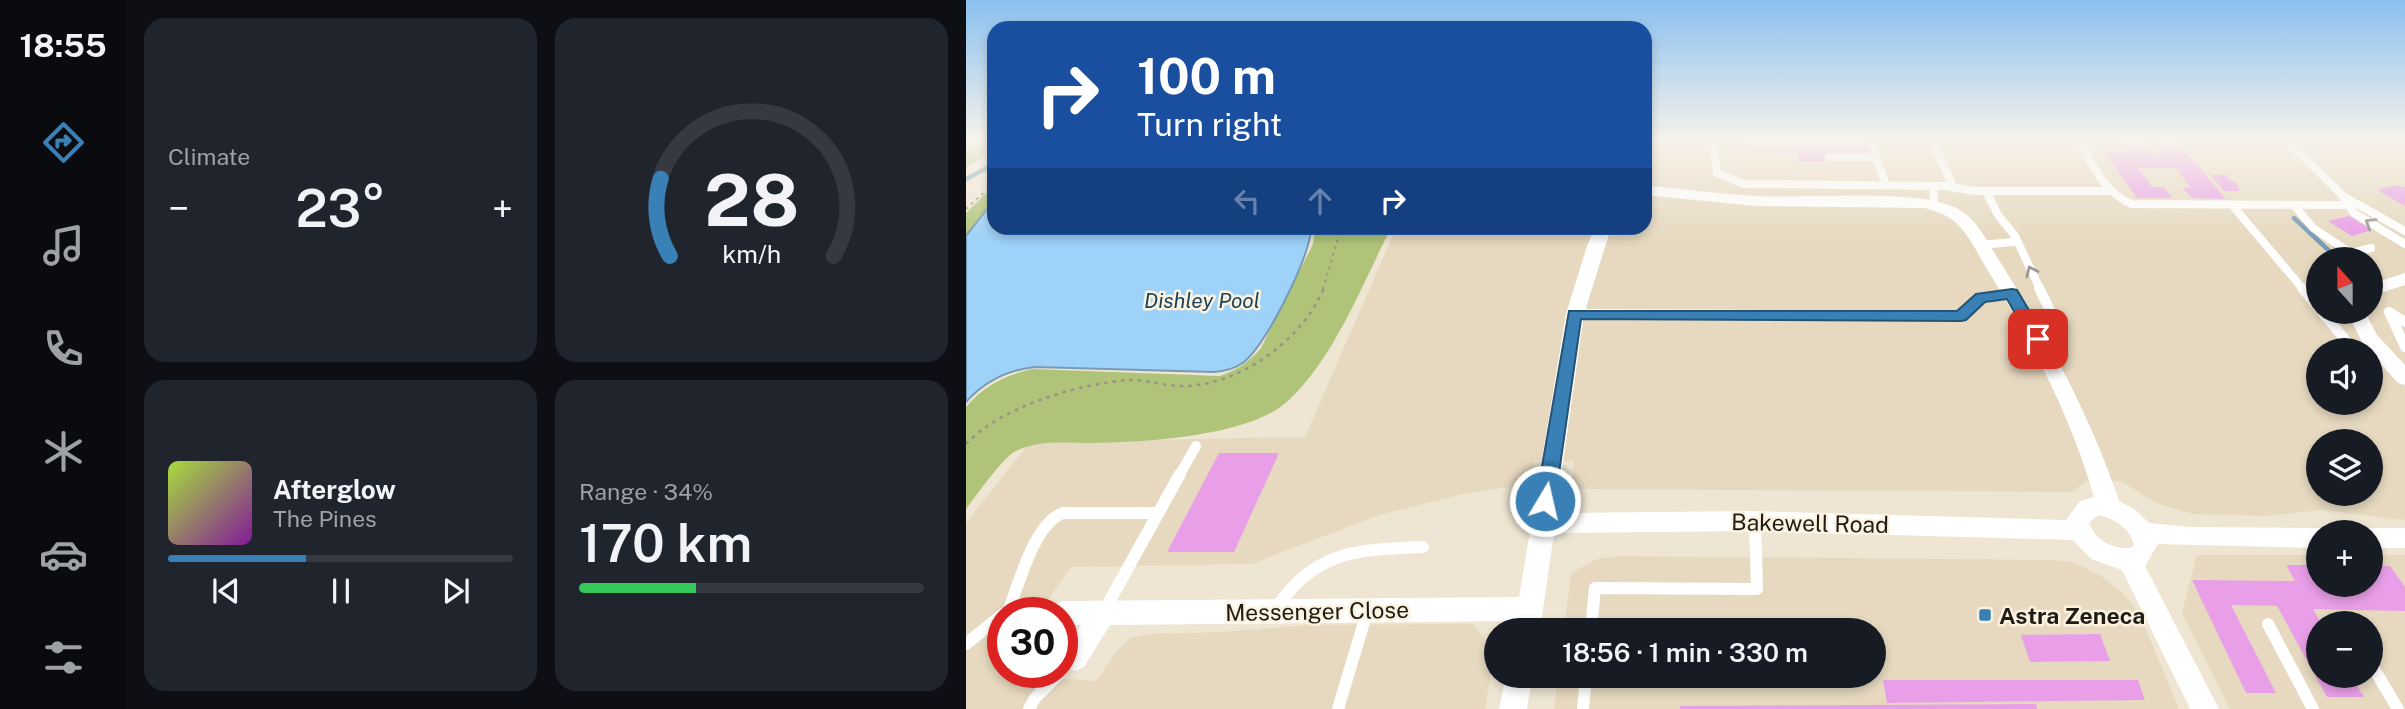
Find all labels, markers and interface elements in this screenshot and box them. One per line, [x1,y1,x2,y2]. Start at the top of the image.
text: 18:55 [20,27,107,64]
text: 100 m [1137,47,1276,105]
icon: right [1022,49,1113,140]
text: Turn right [1137,106,1282,143]
icon: directions [39,118,88,167]
text: Climate [168,143,250,170]
text: 28 [704,157,799,242]
text: 23° [295,178,386,239]
icon: left [1228,182,1266,220]
icon: ahead [1301,182,1339,220]
icon: right [1374,182,1412,220]
text: − [168,186,189,231]
text: + [492,186,513,231]
one-way arrow [2364,219,2377,232]
icon: music [39,221,88,270]
text: km/h [722,239,781,269]
north arrow [2306,247,2384,324]
map controls [2306,247,2383,688]
one-way arrow [2026,266,2040,278]
water label: Dishley Pool [1144,288,1260,313]
pin [2008,309,2068,369]
icon: arrive [2019,320,2057,358]
icon: phone [39,324,88,373]
button: sound [2306,338,2383,415]
icon: climate [39,427,88,476]
button: layers [2306,429,2383,506]
position arrow [1508,464,1582,538]
text: Afterglow [273,474,396,505]
text: Range · 34% [579,478,713,505]
text: The Pines [273,505,377,532]
street label: Bakewell Road [1731,508,1889,538]
text: 170 km [579,513,752,574]
button: + [2306,520,2383,597]
icon: car [39,530,88,579]
icon: previous [207,572,245,610]
icon: pause [322,572,360,610]
icon: next [437,572,475,610]
street label: Messenger Close [1225,596,1409,626]
speed limit sign: 30 [987,597,1078,688]
place label: Astra Zeneca [1999,602,2145,629]
marker: Astra Zeneca [1977,607,1993,623]
button: − [2306,611,2383,688]
icon: filters [39,633,88,682]
text: 18:56 · 1 min · 330 m [1562,637,1808,668]

